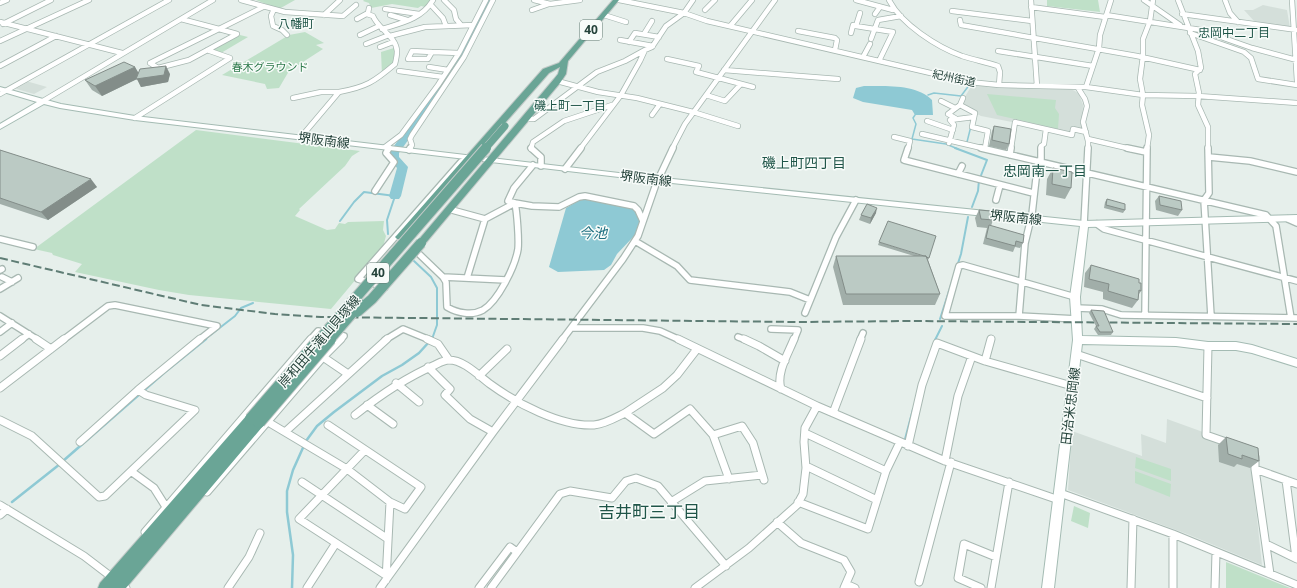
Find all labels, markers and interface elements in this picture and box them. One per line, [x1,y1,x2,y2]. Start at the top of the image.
district label: 八幡町 [278,15,314,32]
road number: 40 [580,20,602,40]
district label: 忠岡中二丁目 [1198,24,1270,41]
park label: 春木グラウンド [232,59,309,74]
street label: 紀州街道 [931,66,977,89]
district label: 磯上町一丁目 [534,97,606,114]
street label: 堺阪南線 [297,128,351,152]
district label: 磯上町四丁目 [762,153,846,172]
district label: 忠岡南一丁目 [1003,161,1087,180]
street label: 堺阪南線 [619,166,673,190]
street label: 堺阪南線 [989,205,1043,229]
water label: 今池 [579,223,609,242]
road number: 40 [367,263,389,283]
street label: 岸和田牛滝山貝塚線 [274,291,364,391]
street label: 田治米忠岡線 [1056,366,1084,446]
district label: 吉井町三丁目 [598,500,700,523]

